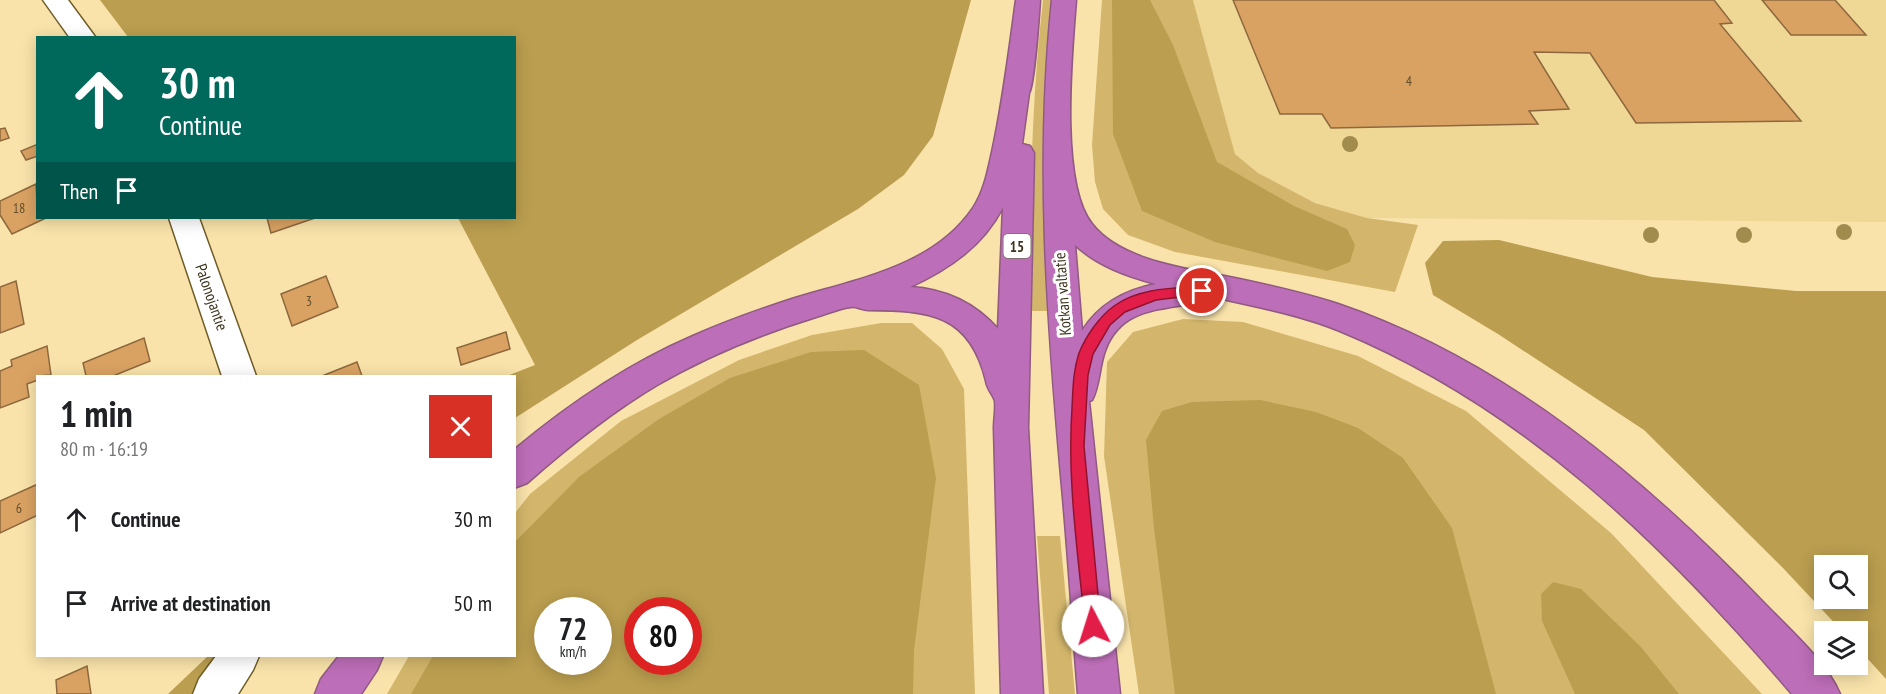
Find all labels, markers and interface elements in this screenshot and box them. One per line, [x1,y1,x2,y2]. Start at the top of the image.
text: 30 m [159,55,236,110]
icon: ahead [60,60,138,138]
house number: 4 [1406,72,1413,90]
text: Continue [159,108,242,142]
icon: arrive [110,174,143,207]
text: Then [60,177,98,205]
house number: 18 [13,199,25,217]
road number: 15 [1004,234,1030,258]
street label: Kotkan valtatie [1049,252,1075,336]
street label: Palonojantie [191,261,233,333]
pin [1176,265,1227,316]
icon: arrive [1185,274,1218,307]
house number: 3 [306,292,312,310]
text: 1 min [60,390,133,437]
button: close [429,395,492,458]
text: 80 m · 16:19 [60,436,148,462]
house number: 6 [16,499,22,517]
icon: ahead [60,503,93,536]
text: Continue [111,505,181,533]
text: 30 m [453,505,492,533]
map controls [1814,555,1868,675]
button: search [1814,555,1868,609]
icon: arrive [60,587,93,620]
text: Arrive at destination [111,589,271,617]
text: 50 m [453,589,492,617]
position arrow [1061,594,1125,658]
speed limit sign: 80 [624,597,702,675]
text: 72 [559,609,587,648]
button: layers [1814,621,1868,675]
text: km/h [560,642,586,661]

